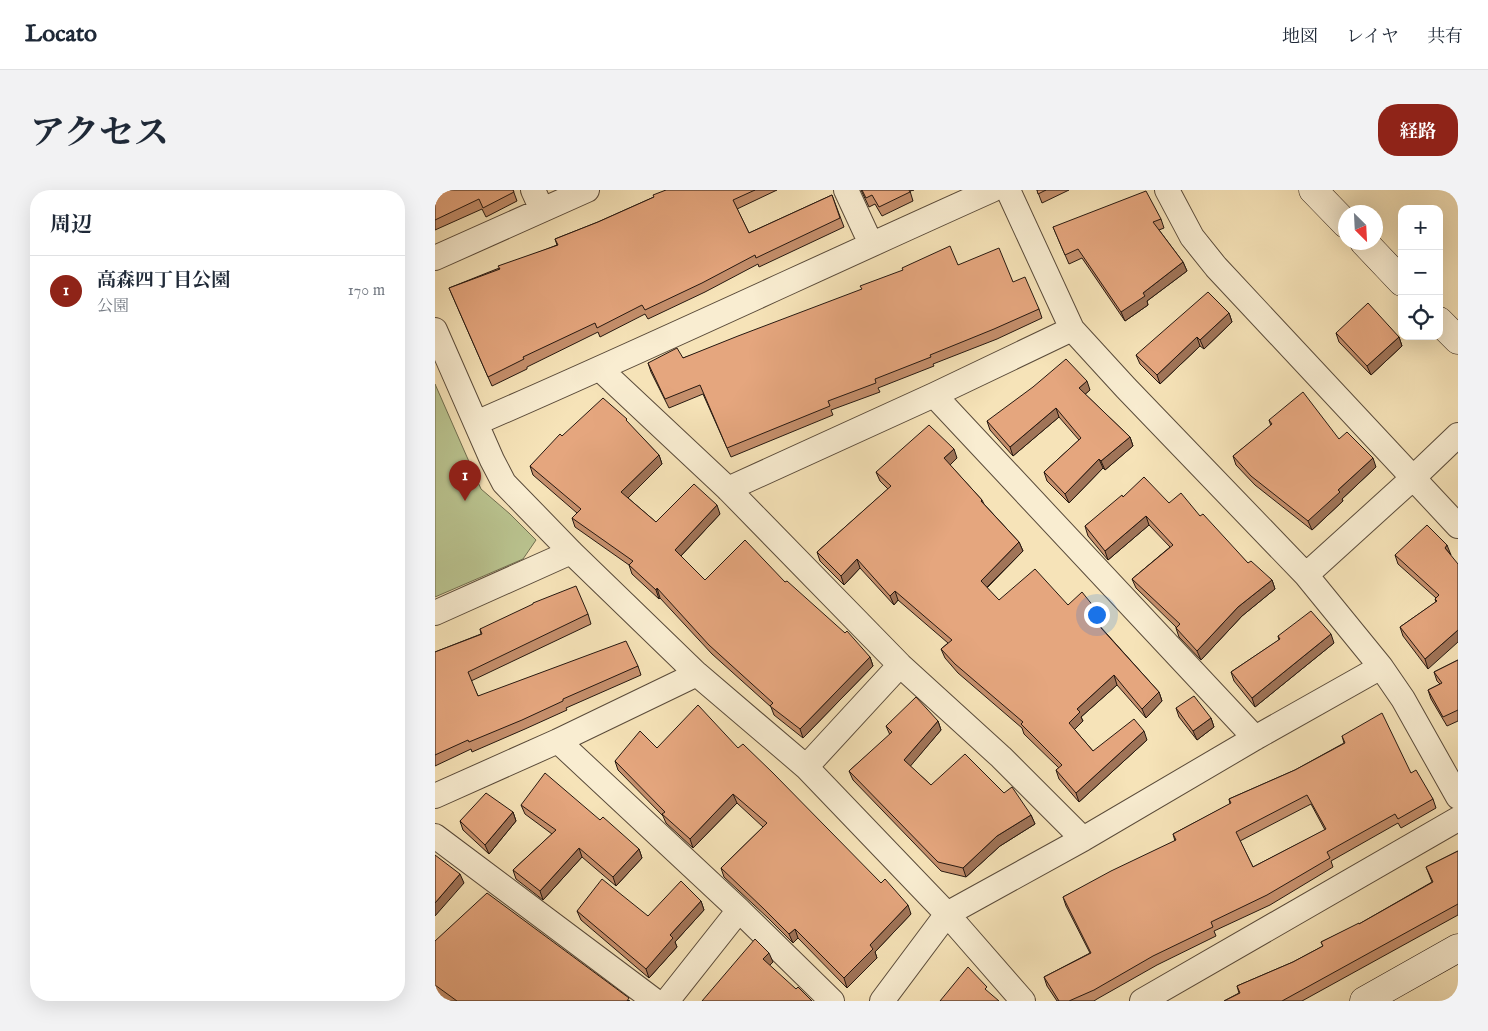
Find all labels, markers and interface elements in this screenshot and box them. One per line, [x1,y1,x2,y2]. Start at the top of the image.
text: Locato [25,19,97,50]
text: 地図 [1282,26,1318,49]
text: レイヤ [1346,26,1399,49]
text: 共有 [1427,26,1463,49]
button: 経路 [1378,104,1458,156]
text: アクセス [30,112,169,157]
north arrow [1338,205,1383,250]
map controls [1398,205,1443,340]
button: + [1398,205,1443,250]
text: 周辺 [50,212,92,239]
button: − [1398,250,1443,295]
text: 高森四丁目公園 [97,269,230,293]
text: 1 [63,281,69,301]
text: 170 m [348,281,385,301]
button: locate [1398,295,1443,340]
text: 公園 [97,297,129,317]
pin: 1 [449,460,481,501]
your location [1084,602,1110,628]

